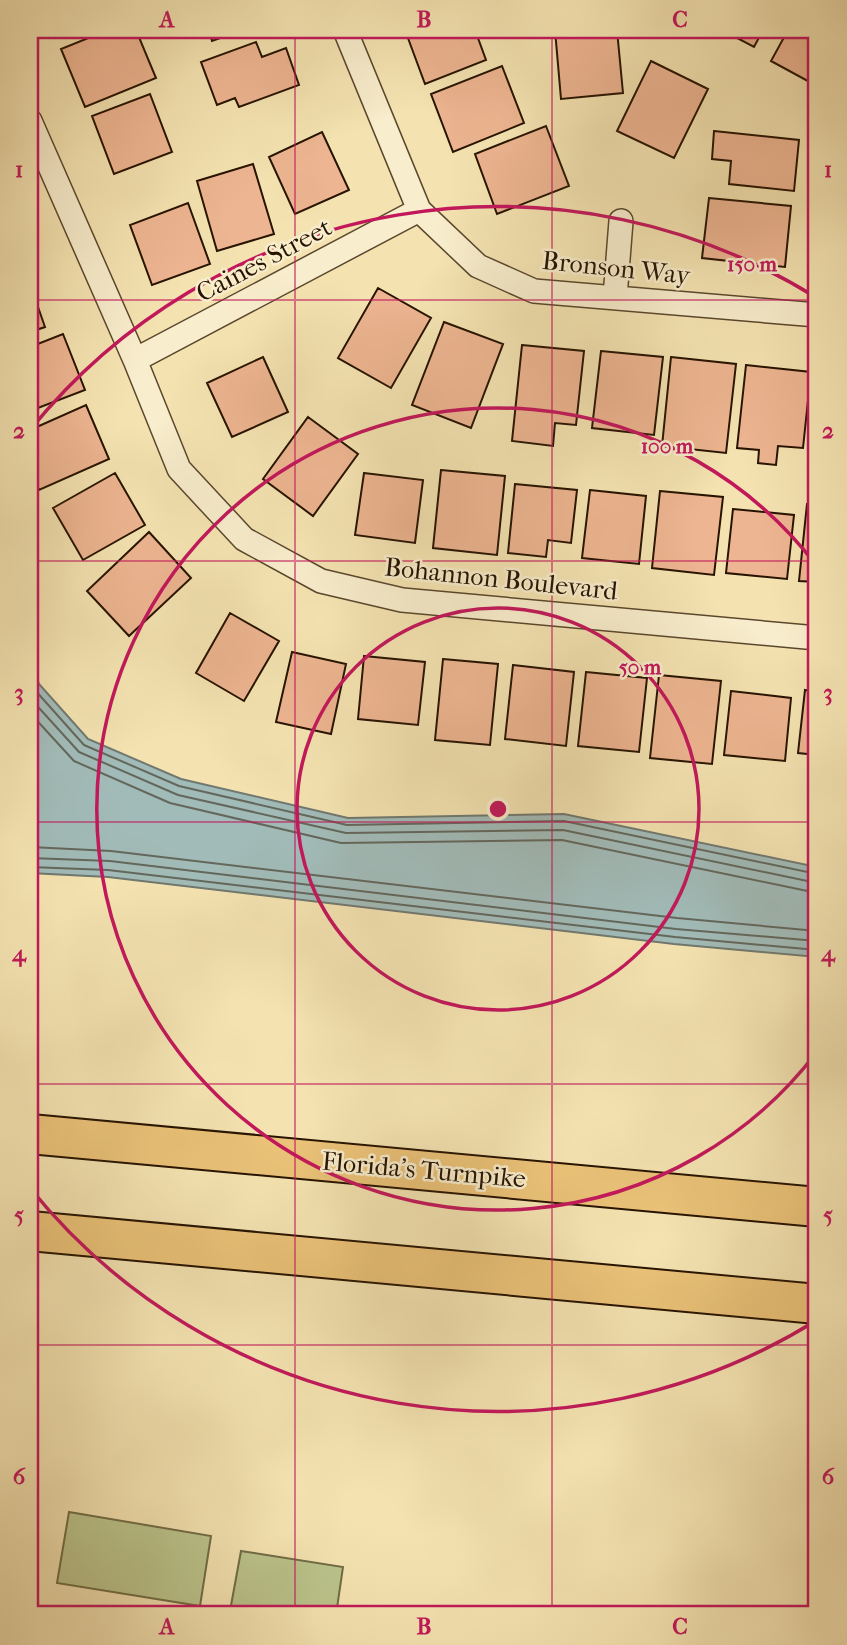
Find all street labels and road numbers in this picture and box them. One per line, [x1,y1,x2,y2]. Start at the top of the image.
street label: Caines Street [191,211,338,309]
street label: Bronson Way [541,245,693,291]
street label: Bohannon Boulevard [383,551,620,607]
street label: Florida's Turnpike [321,1146,527,1194]

